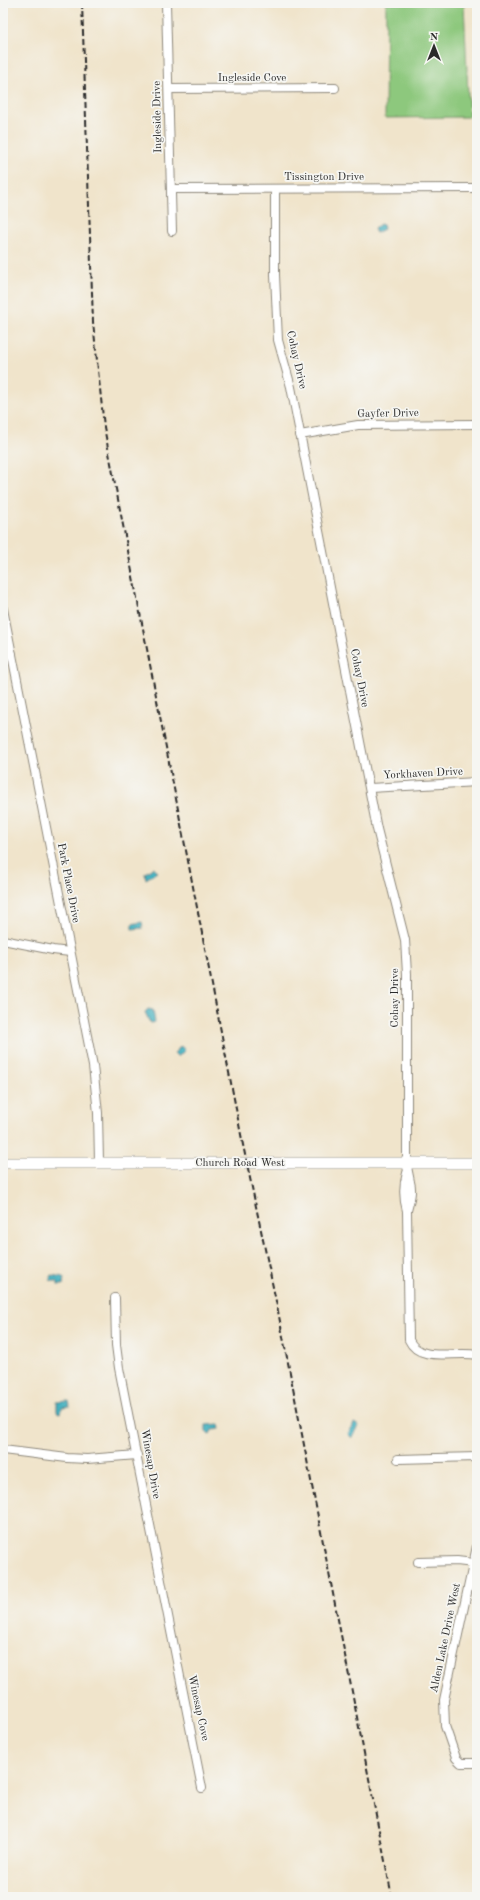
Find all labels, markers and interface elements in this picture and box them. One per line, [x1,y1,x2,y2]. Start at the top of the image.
north arrow [414,26,454,66]
text: N [430,32,439,43]
street label: Ingleside Cove [218,73,286,84]
street label: Ingleside Drive [152,81,164,153]
street label: Tissington Drive [284,172,364,183]
street label: Cohay Drive [284,330,308,390]
street label: Gayfer Drive [357,408,419,420]
street label: Cohay Drive [348,648,370,708]
street label: Yorkhaven Drive [383,766,463,782]
street label: Park Place Drive [55,842,81,924]
street label: Cohay Drive [390,968,401,1028]
street label: Church Road West [195,1158,285,1169]
street label: Winesap Drive [138,1428,162,1500]
street label: Alden Lake Drive West [429,1582,463,1694]
street label: Winesap Cove [186,1674,210,1742]

